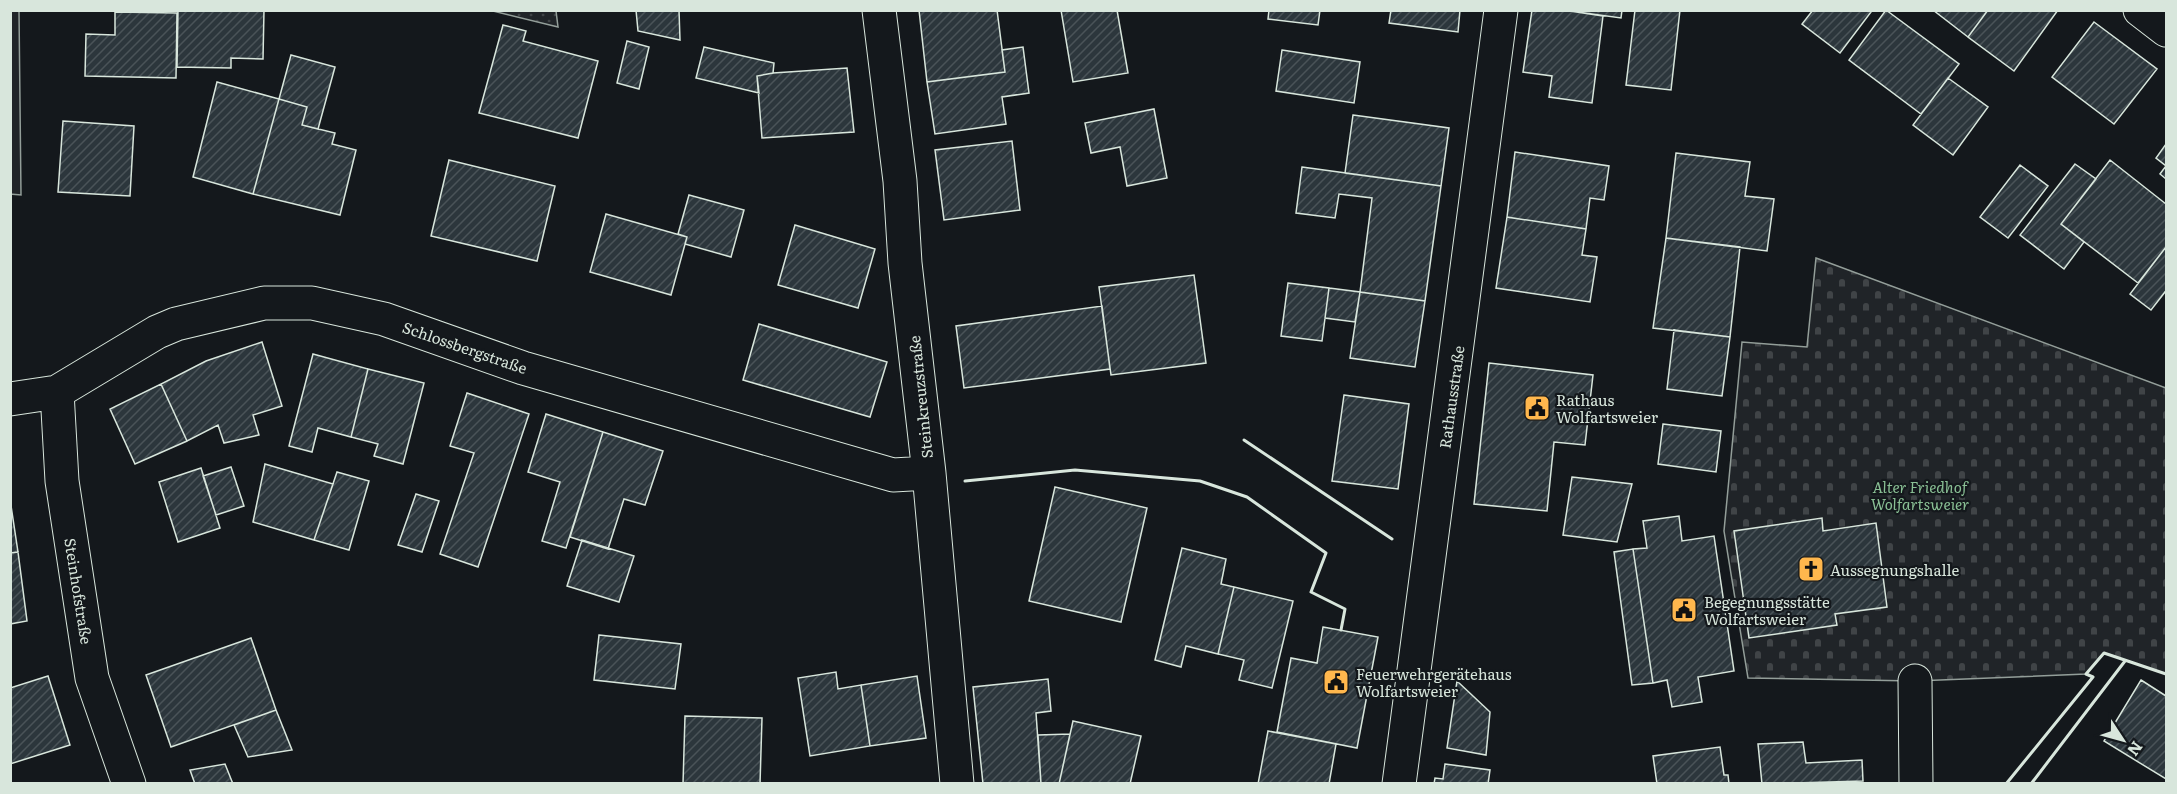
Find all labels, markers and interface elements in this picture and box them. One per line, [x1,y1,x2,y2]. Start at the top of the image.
street label: Schlossbergstraße [400,315,531,379]
street label: Steinkreuzstraße [902,334,938,460]
street label: Rathausstraße [1432,344,1470,450]
place label: Rathaus Wolfartsweier [1556,388,1658,428]
public building icon: Rathaus Wolfartsweier [1522,393,1552,423]
park label: Alter Friedhof Wolfartsweier [1871,475,1970,515]
street label: Steinhofstraße [59,536,99,646]
church icon: Aussegnungshalle [1796,554,1826,584]
place label: Aussegnungshalle [1830,558,1959,581]
place label: Begegnungsstätte Wolfartsweier [1704,590,1830,630]
public building icon: Begegnungsstätte Wolfartsweier [1669,595,1699,625]
place label: Feuerwehrgerätehaus Wolfartsweier [1356,662,1512,702]
public building icon: Feuerwehrgerätehaus Wolfartsweier [1321,667,1351,697]
north arrow [2093,710,2153,770]
text: N [2122,737,2150,762]

